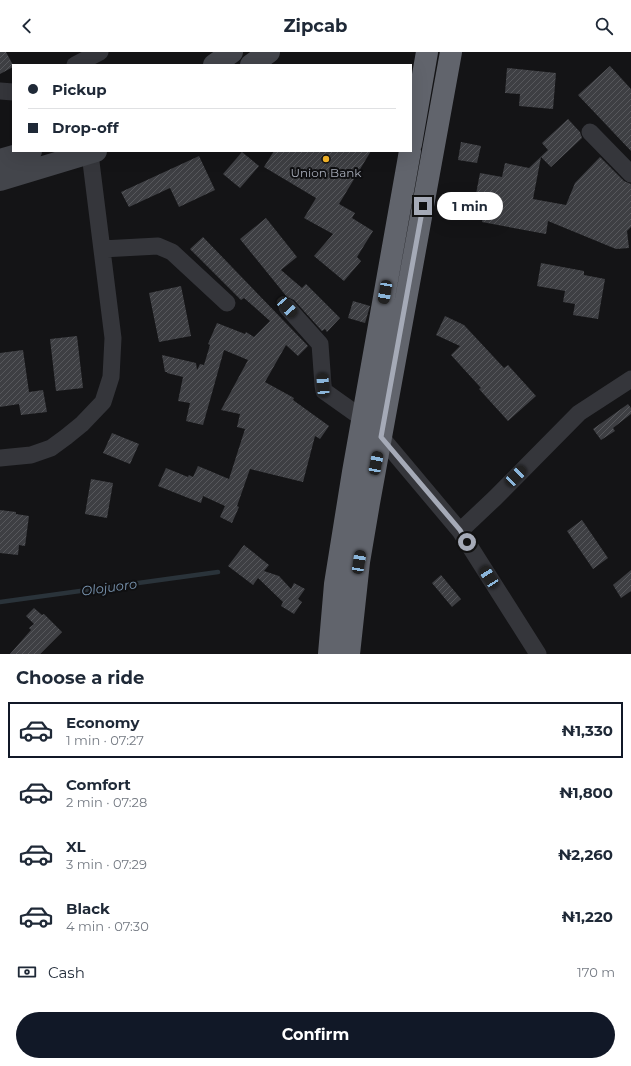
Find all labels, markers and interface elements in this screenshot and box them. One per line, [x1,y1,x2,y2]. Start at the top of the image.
icon: back [16,15,38,37]
text: Zipcab [283,15,348,37]
icon: search [593,15,615,37]
text: Pickup [52,80,107,99]
text: Drop-off [52,118,119,137]
marker: Union Bank [321,154,331,164]
place label: Union Bank [290,165,362,180]
callout: 1 min [437,192,503,220]
route end [414,197,432,215]
text: 1 min [452,198,488,214]
car [377,279,393,305]
car [275,294,299,320]
car [316,373,330,397]
car [368,450,384,476]
car [503,463,529,489]
route start [458,533,476,551]
car [351,549,367,575]
car [477,564,501,590]
water label: Olojuoro [80,575,138,599]
text: Choose a ride [16,667,144,689]
icon: car [18,712,54,748]
text: Economy [66,713,139,732]
text: ₦1,330 [562,721,613,740]
text: 1 min · 07:27 [66,732,144,748]
icon: car [18,774,54,810]
text: Comfort [66,775,131,794]
text: ₦1,800 [559,783,613,802]
text: 2 min · 07:28 [66,794,147,810]
icon: car [18,836,54,872]
text: XL [66,837,85,856]
text: ₦2,260 [558,845,613,864]
text: 3 min · 07:29 [66,856,147,872]
icon: car [18,898,54,934]
text: Black [66,899,110,918]
text: ₦1,220 [562,907,613,926]
text: 4 min · 07:30 [66,918,149,934]
icon: cash [16,961,38,983]
text: Cash [48,963,85,982]
text: 170 m [577,964,615,980]
button: Confirm [16,1012,615,1058]

